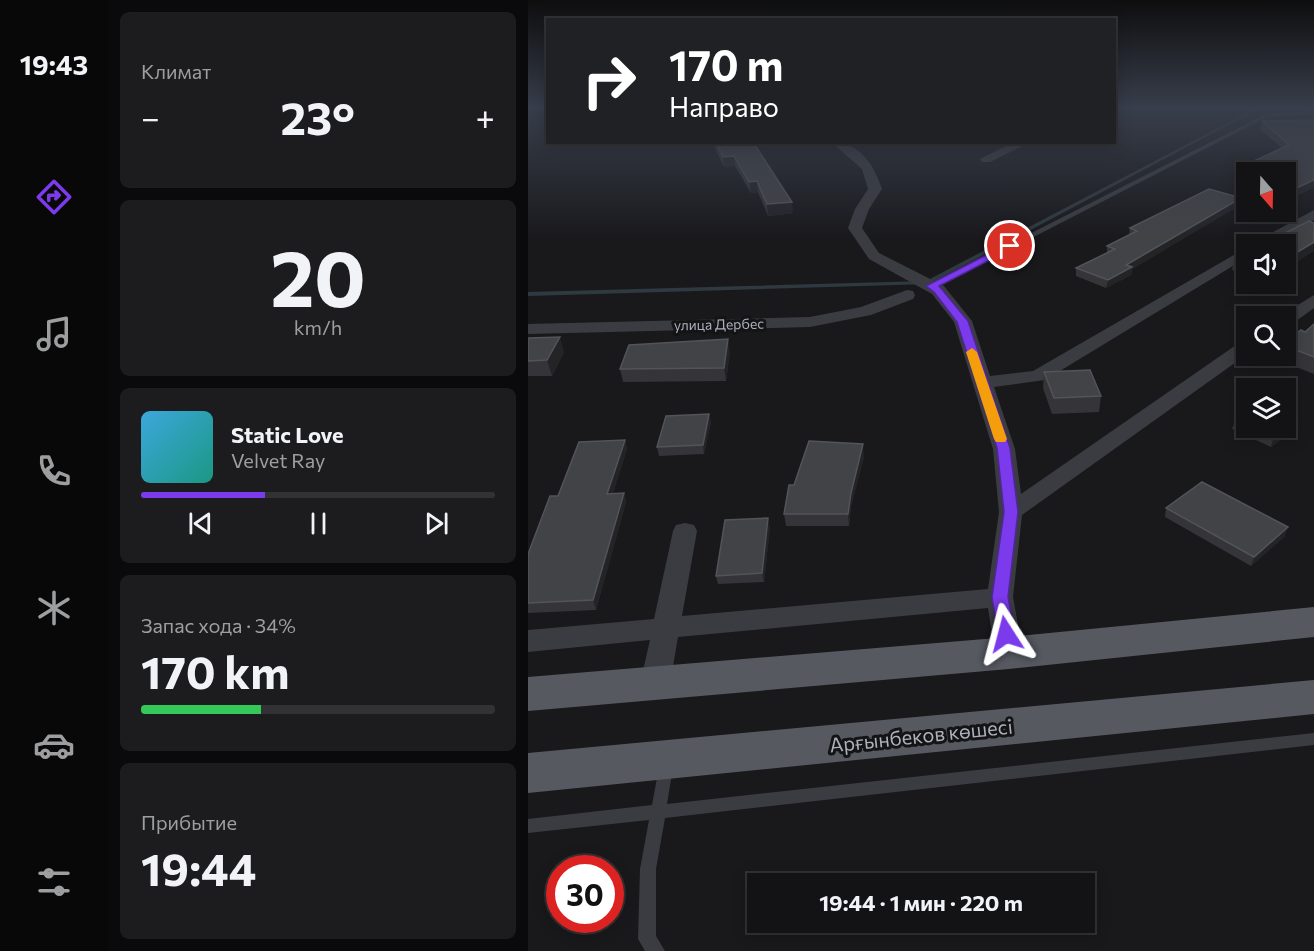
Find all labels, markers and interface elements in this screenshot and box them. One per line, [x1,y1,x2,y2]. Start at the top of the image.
text: 170 m [669,38,783,90]
icon: right [570,42,648,120]
text: 19:43 [20,48,88,81]
text: Климат [141,59,211,83]
text: 23° [281,89,355,144]
text: Направо [669,90,779,123]
text: − [141,96,160,137]
text: + [476,96,495,137]
north arrow [1236,162,1296,222]
map controls [1236,162,1296,438]
icon: directions [33,176,75,218]
pin [984,220,1035,271]
text: 20 [270,228,366,323]
icon: arrive [993,229,1026,262]
button: sound [1236,234,1296,294]
button: search [1236,306,1296,366]
icon: music [33,313,75,355]
text: km/h [294,315,342,339]
street label: улица Дербес [674,315,764,333]
button: layers [1236,378,1296,438]
text: Static Love [231,421,344,448]
text: Velvet Ray [231,448,325,472]
icon: phone [33,450,75,492]
icon: previous [184,507,217,540]
icon: pause [302,507,335,540]
icon: next [420,507,453,540]
icon: climate [33,587,75,629]
position arrow [974,602,1038,666]
text: Запас хода · 34% [141,613,296,637]
text: 170 km [141,643,289,698]
street label: Арғынбеков көшесі [828,713,1014,757]
icon: car [33,724,75,766]
text: Прибытие [141,810,237,834]
text: 19:44 [141,840,256,895]
speed limit sign: 30 [546,855,624,933]
icon: filters [33,861,75,903]
text: 19:44 · 1 мин · 220 m [819,889,1023,916]

